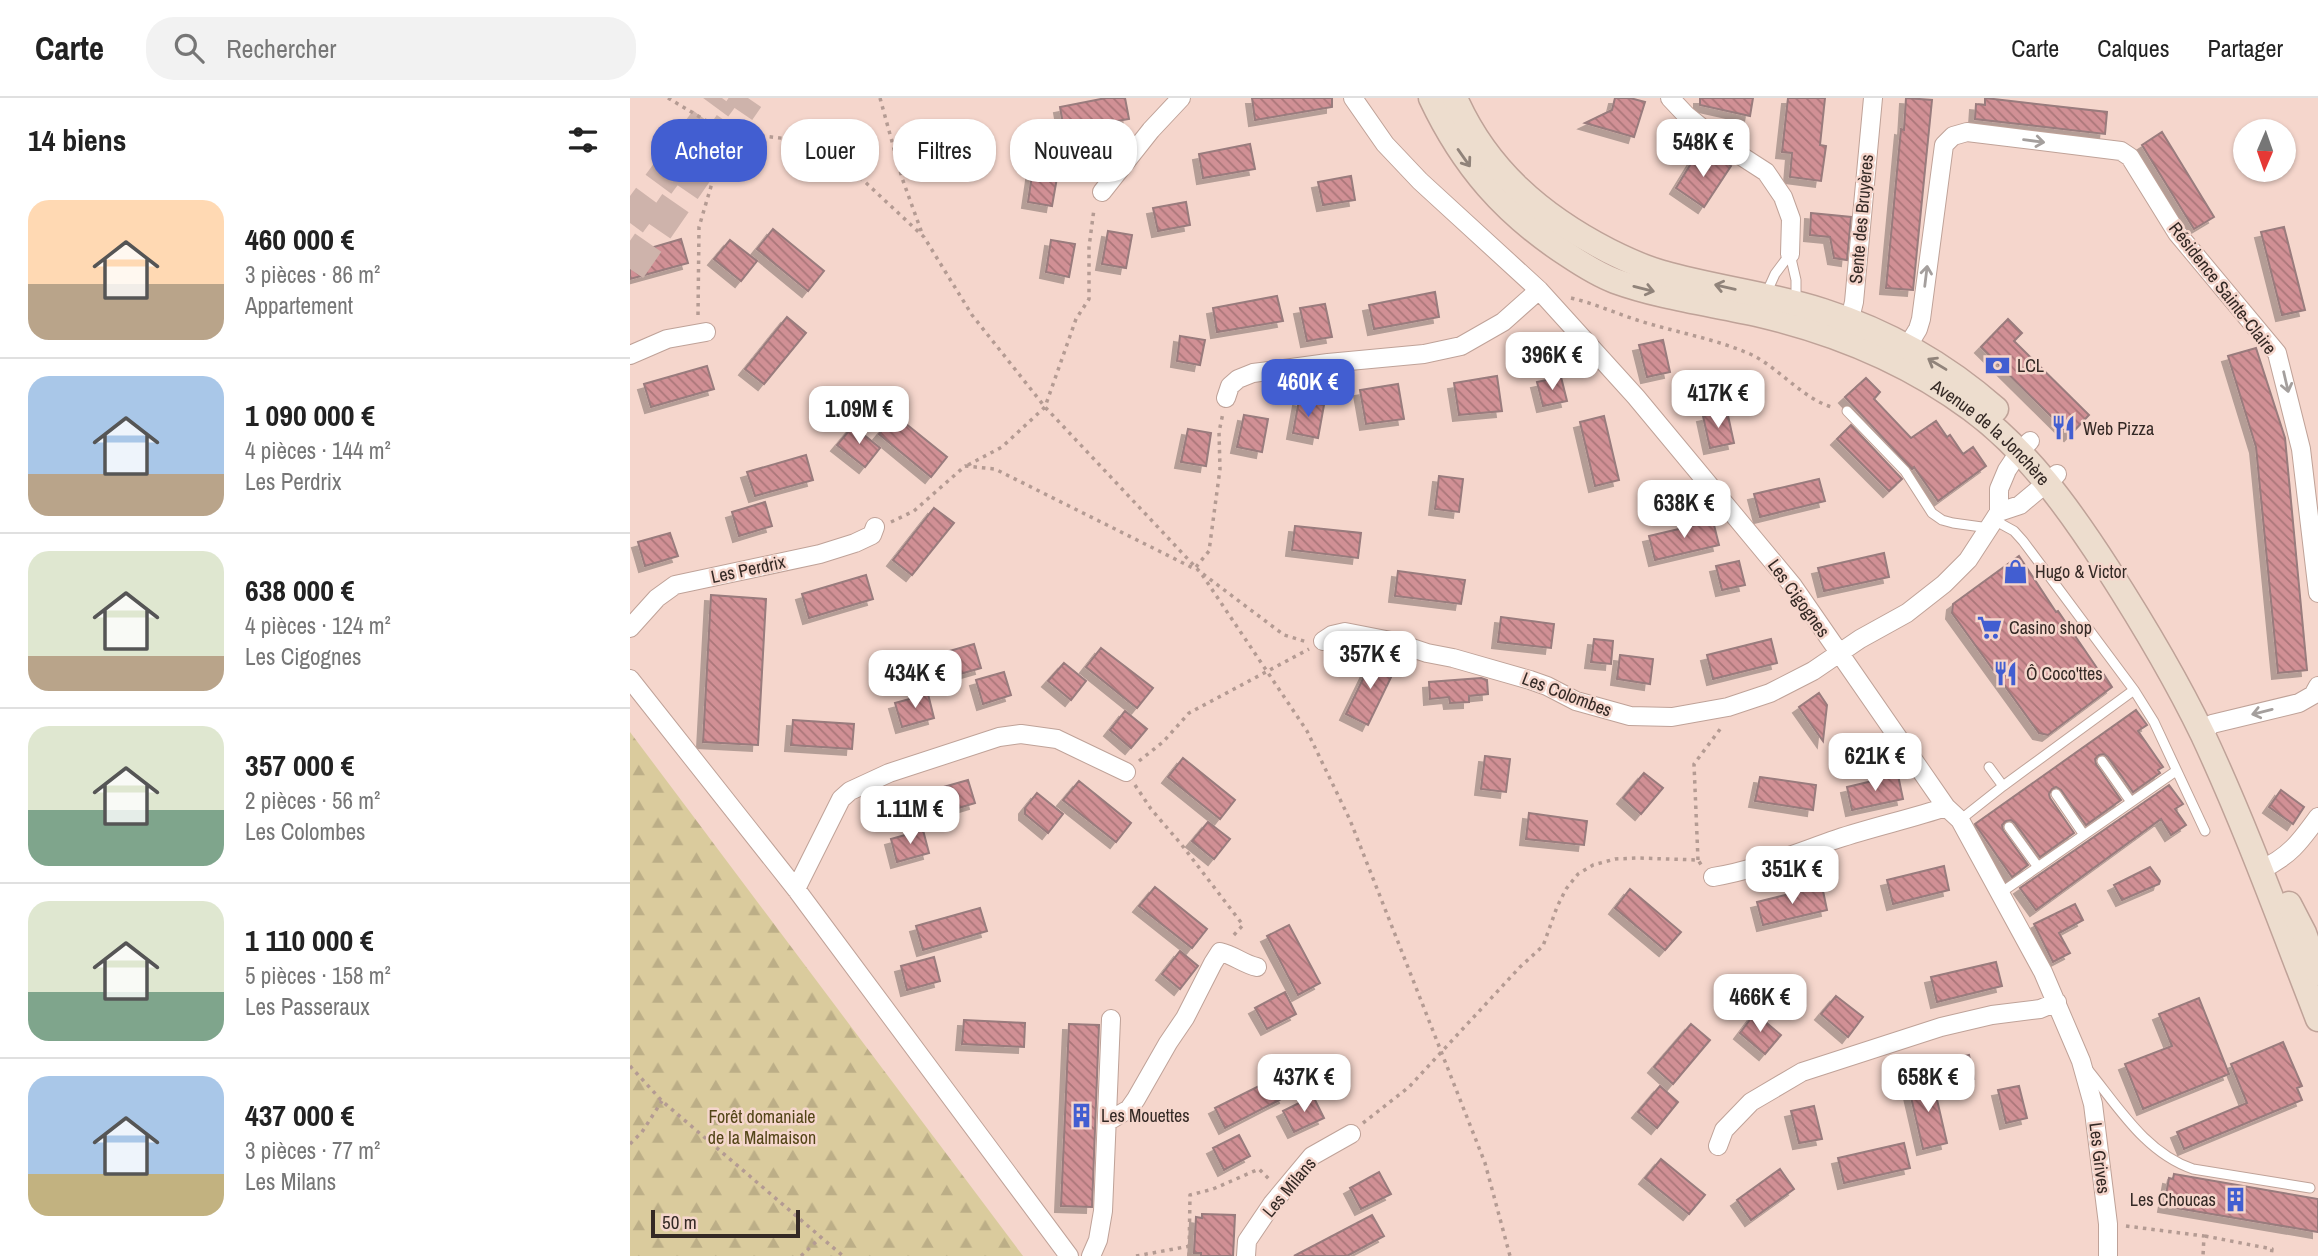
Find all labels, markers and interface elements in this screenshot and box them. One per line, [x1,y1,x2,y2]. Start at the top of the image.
search box [146,17,636,80]
text: Carte [35,26,104,70]
icon: search [170,29,208,67]
text: Rechercher [226,31,336,66]
text: Carte [2011,32,2059,64]
text: Calques [2097,32,2170,64]
text: Partager [2208,32,2283,64]
chip: Acheter [651,119,767,182]
chip: Louer [781,119,879,182]
chip: Filtres [893,119,996,182]
chip: Nouveau [1010,119,1137,182]
north arrow [2233,119,2296,182]
map controls [2233,119,2296,182]
text: 14 biens [28,120,126,160]
pin: 548K € [1646,120,1760,179]
icon: filters [564,121,602,159]
text: 548K € [1673,126,1733,157]
one-way arrow [2022,134,2045,147]
one-way arrow [1457,148,1471,167]
street label: Sente des Bruyères [1843,153,1879,285]
street label: Résidence Sainte-Claire [2163,217,2283,359]
text: 460 000 € [245,219,354,259]
icon: home [84,228,168,312]
text: 3 pièces · 86 m² [245,259,380,290]
one-way arrow [1920,265,1933,288]
one-way arrow [1714,280,1737,293]
one-way arrow [1632,283,1655,296]
text: Appartement [245,290,353,321]
pin: 396K € [1495,332,1609,392]
text: 396K € [1522,339,1582,370]
bank icon: LCL [1983,351,2011,379]
place label: LCL [2017,353,2044,378]
one-way arrow [1928,357,1948,371]
pin: 460K € [1251,360,1365,419]
text: 460K € [1278,366,1338,397]
pin: 417K € [1661,370,1775,430]
one-way arrow [2279,370,2293,393]
street label: Avenue de la Jonchère [1926,372,2056,490]
text: 417K € [1688,377,1748,408]
pin: 1.09M € [794,386,924,446]
text: 1.09M € [825,393,893,424]
text: 1 090 000 € [245,395,375,435]
icon: home [84,404,168,488]
restaurant icon: Web Pizza [2049,414,2077,442]
place label: Web Pizza [2083,416,2154,441]
text: 4 pièces · 144 m² [245,435,391,466]
text: Les Perdrix [245,466,341,497]
pin: 638K € [1627,480,1741,540]
text: 638K € [1654,487,1714,518]
street label: Les Perdrix [708,549,788,589]
street label: Les Cigognes [1762,554,1836,642]
shop icon: Hugo & Victor [2001,557,2029,585]
place label: Hugo & Victor [2035,559,2127,584]
text: 638 000 € [245,570,354,610]
icon: home [84,579,168,663]
text: 4 pièces · 124 m² [245,610,391,641]
supermarket icon: Casino shop [1975,613,2003,641]
place label: Casino shop [2009,615,2092,640]
pin: 357K € [1313,632,1427,691]
text: 357K € [1340,638,1400,669]
text: Les Cigognes [245,641,361,672]
pin: 434K € [858,650,972,710]
text: 434K € [885,657,945,688]
restaurant icon: Ô Coco'ttes [1992,659,2020,687]
place label: Ô Coco'ttes [2026,661,2103,686]
street label: Les Colombes [1518,665,1616,723]
one-way arrow [2251,706,2274,719]
pin: 621K € [1818,734,1932,793]
text: 621K € [1845,740,1905,771]
text: 357 000 € [245,745,354,785]
icon: home [84,754,168,838]
text: 2 pièces · 56 m² [245,785,380,816]
pin: 1.11M € [845,786,975,846]
text: 1.11M € [876,793,944,824]
text: Les Colombes [245,816,366,847]
pin: 351K € [1735,846,1849,906]
text: 351K € [1762,853,1822,884]
text: 1 110 000 € [245,920,374,960]
icon: home [84,929,168,1013]
text: 5 pièces · 158 m² [245,960,391,991]
pin: 466K € [1703,974,1817,1034]
text: 466K € [1730,981,1790,1012]
text: Les Passeraux [245,991,370,1022]
pin: 437K € [1247,1054,1361,1114]
pin: 658K € [1871,1054,1985,1114]
text: 437K € [1274,1061,1334,1092]
text: 658K € [1898,1061,1958,1092]
text: 437 000 € [245,1095,354,1135]
building icon: Les Mouettes [1067,1101,1095,1129]
place label: Les Mouettes [1101,1103,1190,1128]
icon: home [84,1104,168,1188]
park label: Forêt domaniale de la Malmaison [708,1104,816,1150]
street label: Les Grives [2083,1121,2117,1195]
text: 3 pièces · 77 m² [245,1135,380,1166]
street label: Les Milans [1256,1152,1322,1222]
text: Les Milans [245,1166,336,1197]
building icon: Les Choucas [2222,1185,2250,1213]
place label: Les Choucas [2130,1187,2216,1212]
scale bar [651,1207,800,1239]
text: 50 m [662,1209,697,1235]

